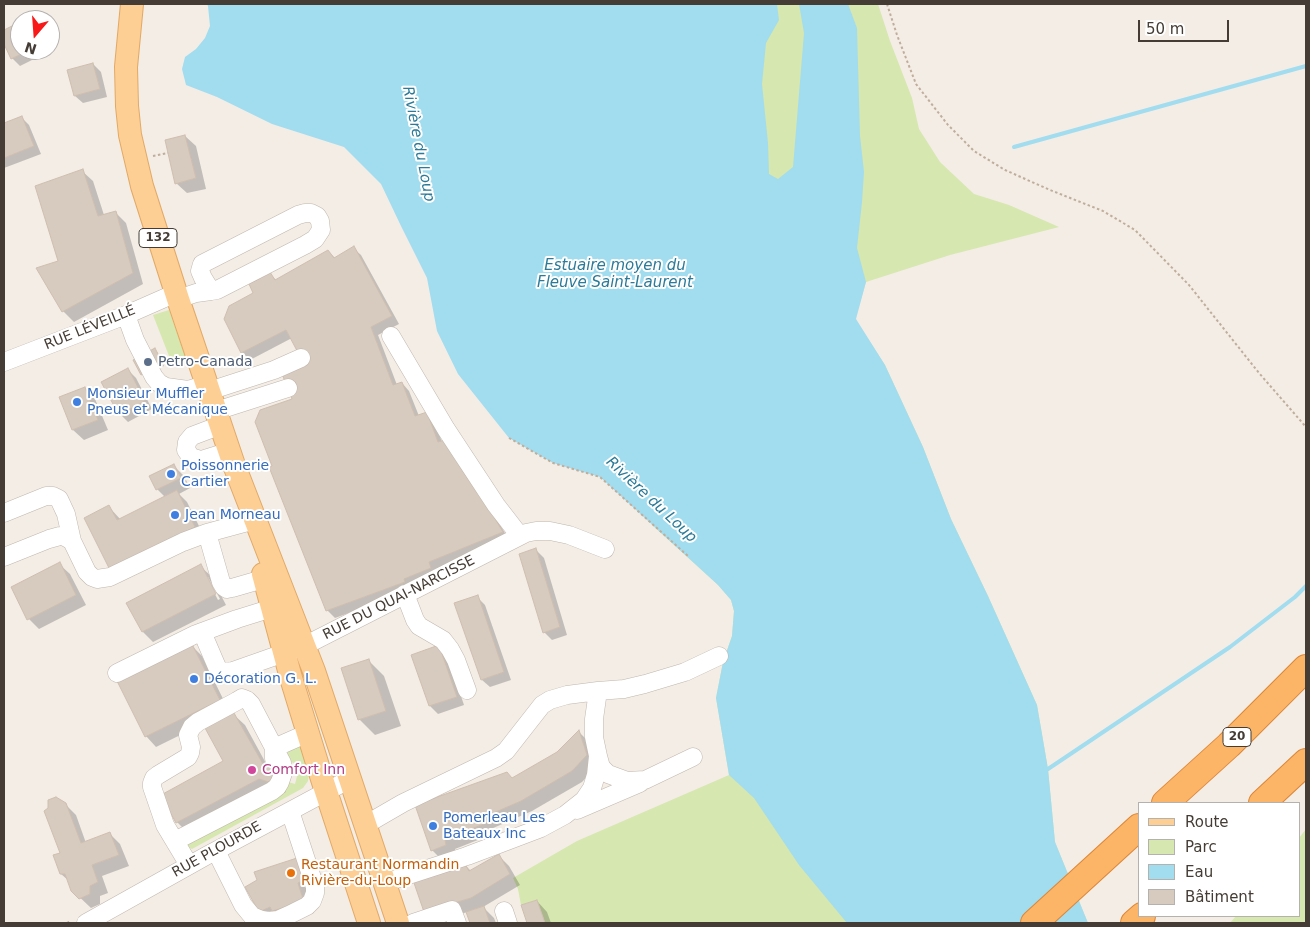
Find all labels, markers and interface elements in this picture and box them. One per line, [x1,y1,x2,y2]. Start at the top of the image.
north arrow [10,10,60,60]
scale bar [1140,10,1231,42]
text: 50 m [1146,20,1184,38]
text: N [23,39,39,58]
water label: Rivière du Loup [398,85,438,203]
road number: 132 [139,228,177,248]
water label: Estuaire moyen du Fleuve Saint-Laurent [537,257,693,292]
street label: RUE LÉVEILLÉ [42,302,138,354]
place label: Petro-Canada [158,354,253,370]
marker: Petro-Canada [142,356,154,368]
place label: Monsieur Muffler Pneus et Mécanique [87,386,228,418]
marker: Monsieur Muffler Pneus et Mécanique [71,396,83,408]
water label: Rivière du Loup [602,453,700,547]
place label: Poissonnerie Cartier [181,458,269,491]
marker: Poissonnerie Cartier [165,468,177,480]
place label: Jean Morneau [185,507,281,523]
marker: Jean Morneau [169,509,181,521]
street label: RUE DU QUAI-NARCISSE [320,552,478,644]
place label: Décoration G. L. [204,671,317,687]
marker: Décoration G. L. [188,673,200,685]
road number: 20 [1223,728,1251,746]
place label: Comfort Inn [262,762,345,778]
marker: Comfort Inn [246,764,258,776]
legend [1138,802,1300,917]
place label: Pomerleau Les Bateaux Inc [443,810,545,842]
text: Route [1185,813,1229,831]
street label: RUE PLOURDE [169,819,265,881]
marker: Pomerleau Les Bateaux Inc [427,820,439,832]
text: Parc [1185,838,1217,856]
place label: Restaurant Normandin Rivière-du-Loup [301,857,459,890]
text: Eau [1185,863,1213,881]
marker: Restaurant Normandin Rivière-du-Loup [285,867,297,879]
text: Bâtiment [1185,888,1254,906]

